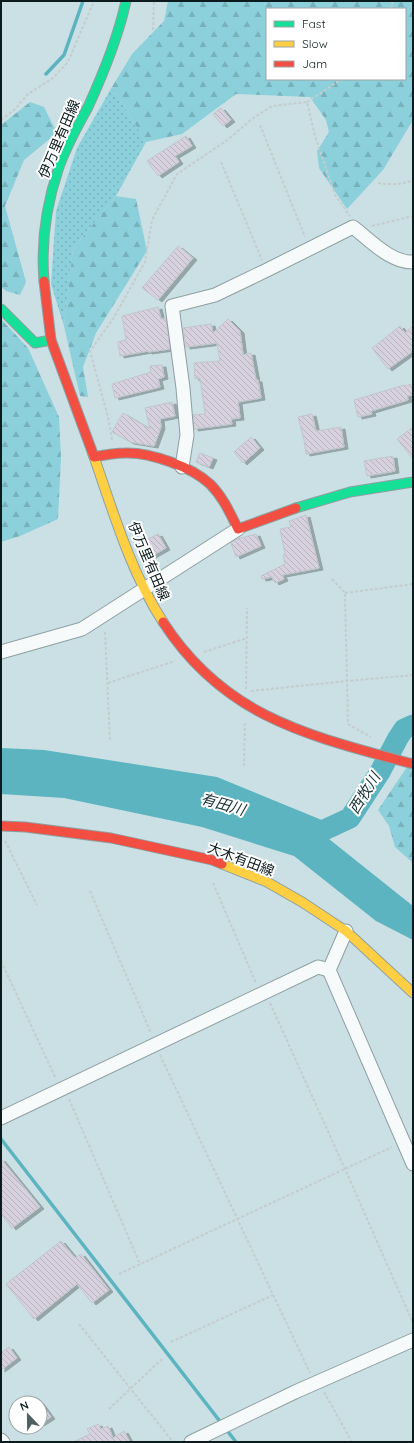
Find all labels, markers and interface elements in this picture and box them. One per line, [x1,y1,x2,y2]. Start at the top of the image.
legend [266,8,406,80]
text: Fast [302,16,326,31]
text: Slow [302,36,328,51]
text: Jam [302,56,327,71]
street label: 伊万里有田線 [34,97,84,181]
street label: 伊万里有田線 [124,519,174,603]
water label: 西牧川 [344,767,385,817]
water label: 有田川 [199,789,249,820]
street label: 大木有田線 [205,838,277,880]
north arrow [8,1395,48,1435]
text: N [18,1398,31,1414]

